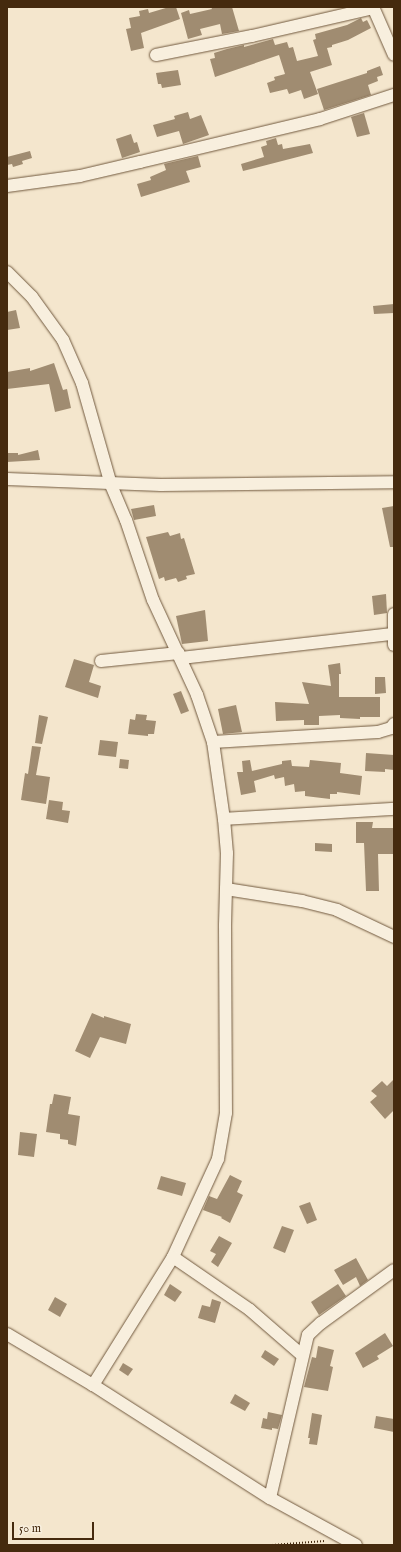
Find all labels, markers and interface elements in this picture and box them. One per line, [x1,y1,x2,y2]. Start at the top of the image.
scale bar [14,1514,96,1540]
text: 50 m [19,1521,41,1536]

